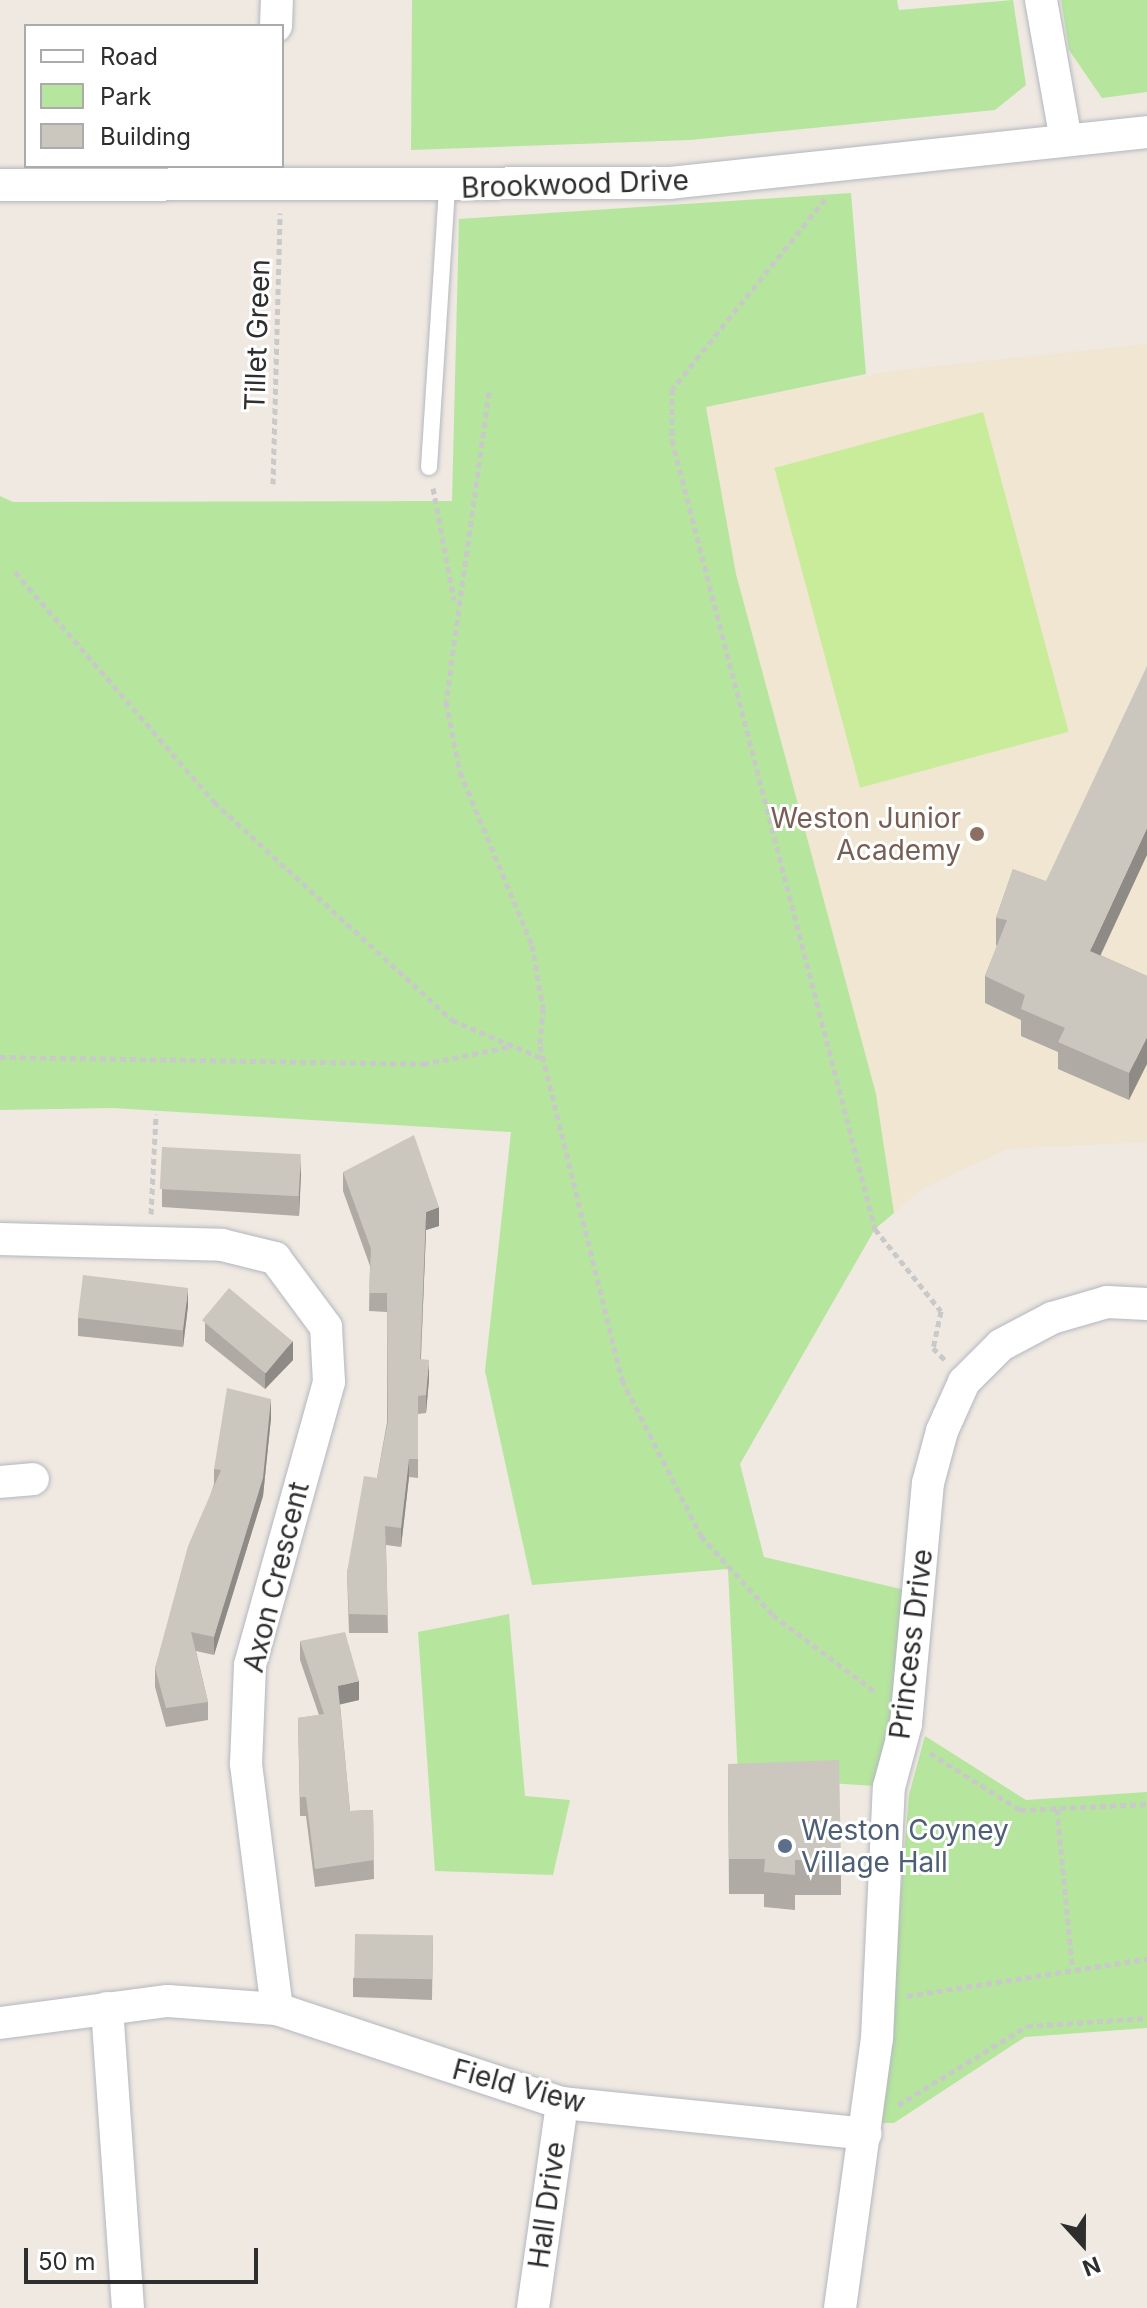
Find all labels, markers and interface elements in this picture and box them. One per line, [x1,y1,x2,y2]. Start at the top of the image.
legend [24,24,284,168]
text: Road [100,42,158,71]
text: Park [100,82,151,111]
text: Building [100,122,191,151]
street label: Brookwood Drive [461,163,689,205]
street label: Tillet Green [238,258,276,412]
place label: Weston Junior Academy [770,801,961,867]
marker: Weston Junior Academy [968,825,986,843]
street label: Axon Crescent [236,1478,316,1676]
street label: Princess Drive [883,1547,939,1741]
place label: Weston Coyney Village Hall [801,1813,1009,1879]
marker: Weston Coyney Village Hall [776,1837,794,1855]
street label: Field View [449,2052,589,2120]
street label: Hall Drive [521,2140,573,2270]
north arrow [1043,2204,1123,2284]
scale bar [28,2232,262,2282]
text: 50 m [38,2247,96,2276]
text: N [1079,2251,1104,2282]

